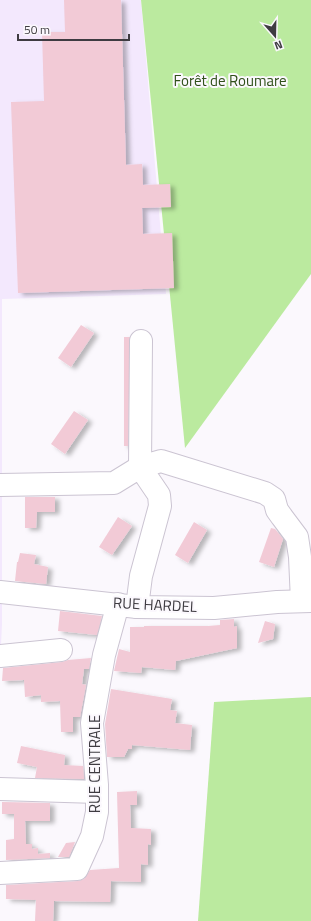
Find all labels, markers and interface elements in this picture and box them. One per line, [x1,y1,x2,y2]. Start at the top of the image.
scale bar [18,16,129,42]
north arrow [255,16,295,56]
text: 50 m [24,20,50,39]
text: N [272,37,285,54]
park label: Forêt de Roumare [173,69,287,92]
street label: RUE HARDEL [112,591,198,618]
street label: RUE CENTRALE [83,715,106,813]

